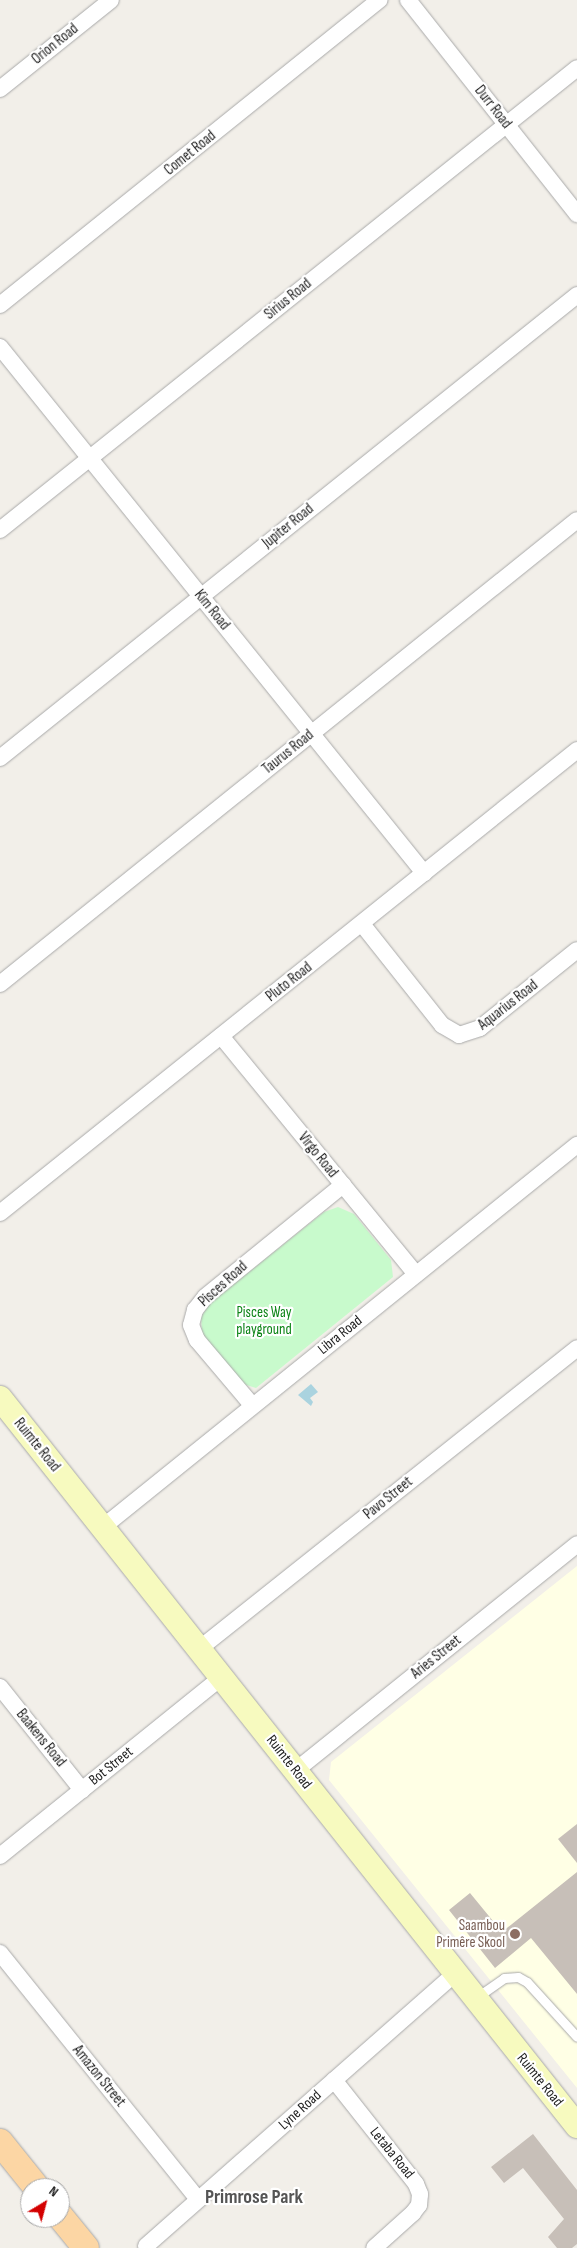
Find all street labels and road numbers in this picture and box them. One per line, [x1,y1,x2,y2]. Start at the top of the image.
street label: Orion Road [28,20,82,68]
street label: Durr Road [471,82,515,132]
street label: Comet Road [161,127,219,179]
street label: Sirius Road [261,275,315,323]
street label: Jupiter Road [259,500,317,552]
street label: Kim Road [190,586,234,634]
street label: Taurus Road [259,726,317,778]
street label: Pluto Road [262,958,316,1006]
street label: Aquarius Road [474,976,542,1034]
street label: Virgo Road [294,1129,342,1181]
street label: Pisces Road [195,1257,251,1311]
street label: Libra Road [314,1312,366,1358]
street label: Ruimte Road [10,1415,64,1475]
street label: Pavo Street [360,1473,416,1523]
street label: Aries Street [407,1631,465,1683]
street label: Baakens Road [12,1706,70,1770]
street label: Ruimte Road [262,1731,316,1793]
street label: Bot Street [85,1743,137,1789]
street label: Amazon Street [69,2042,129,2110]
street label: Ruimte Road [513,2050,567,2110]
street label: Lyne Road [275,2086,325,2134]
street label: Letaba Road [366,2124,418,2182]

